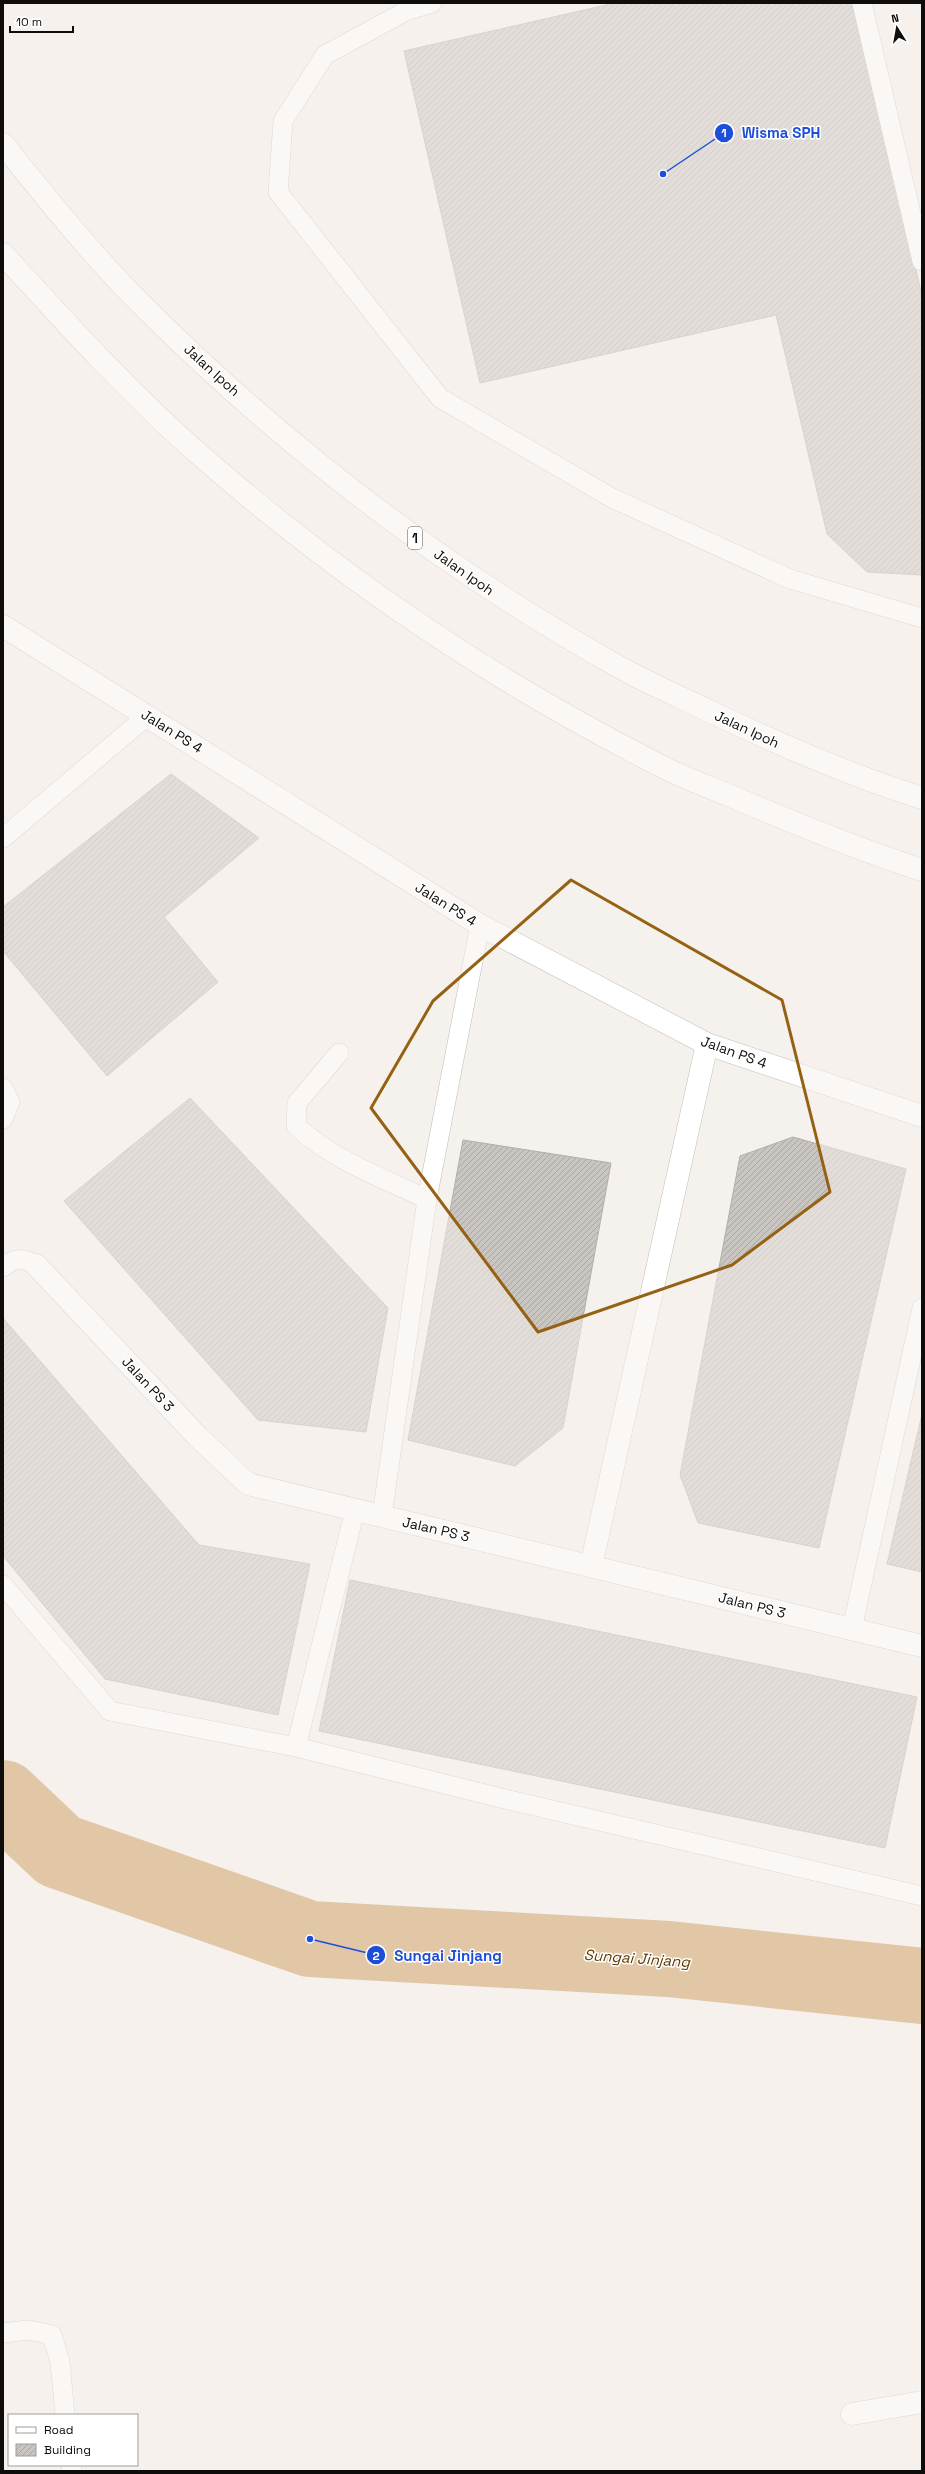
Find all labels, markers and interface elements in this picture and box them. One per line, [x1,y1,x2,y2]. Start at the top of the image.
scale bar [10,8,73,34]
north arrow [877,8,917,48]
text: N [890,11,900,26]
text: 10 m [16,14,42,30]
callout: Wisma SPH [714,119,828,146]
text: Wisma SPH [742,123,820,142]
text: 1 [721,125,727,141]
street label: Jalan Ipoh [180,340,244,400]
road number: 1 [408,527,422,549]
street label: Jalan Ipoh [430,545,498,599]
street label: Jalan PS 4 [138,705,206,757]
street label: Jalan Ipoh [712,706,782,752]
street label: Jalan PS 4 [412,878,480,930]
street label: Jalan PS 4 [698,1032,770,1072]
street label: Jalan PS 3 [118,1353,178,1415]
street label: Jalan PS 3 [400,1512,472,1546]
street label: Jalan PS 3 [716,1588,788,1622]
callout: Sungai Jinjang [366,1942,510,1969]
water label: Sungai Jinjang [583,1945,692,1971]
text: Sungai Jinjang [394,1946,502,1965]
text: 2 [372,1948,380,1964]
legend [8,2414,138,2466]
text: Road [44,2422,73,2438]
text: Building [44,2442,91,2458]

